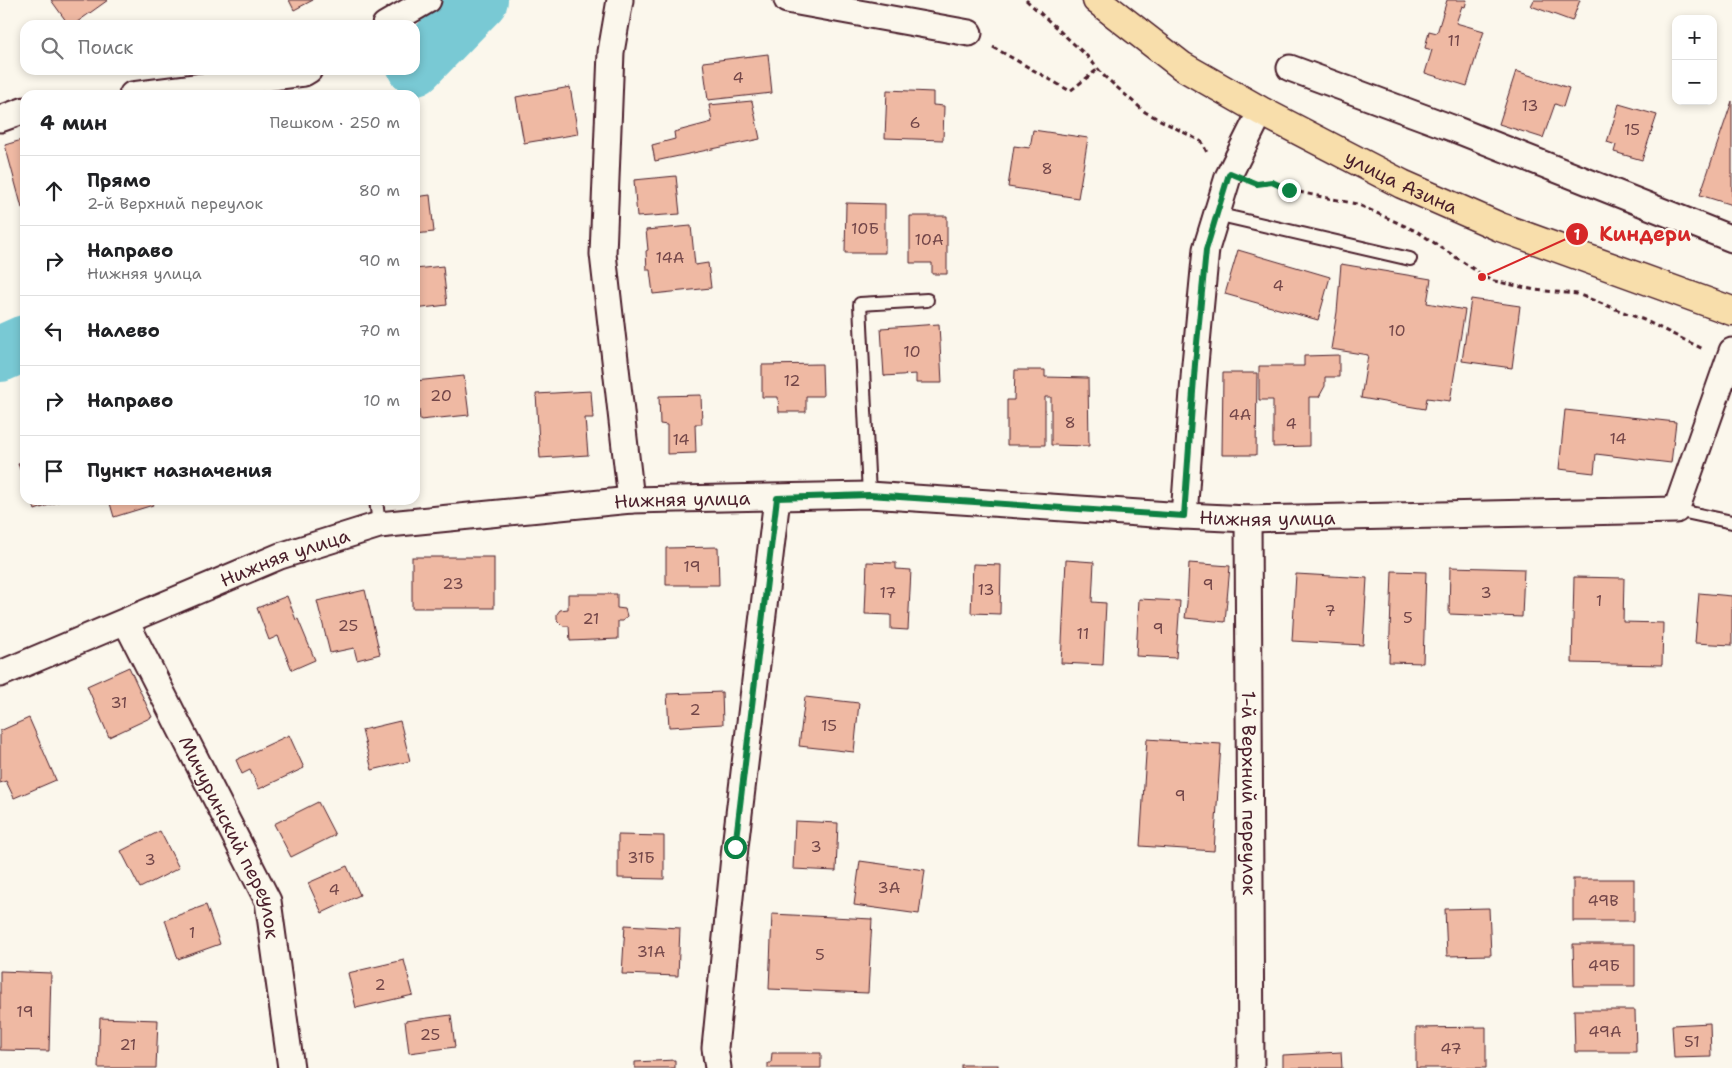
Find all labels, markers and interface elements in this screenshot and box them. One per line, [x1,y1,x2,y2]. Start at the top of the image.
map controls [1672,15,1717,105]
button: + [1672,15,1717,60]
search box [20,20,420,75]
house number: 11 [1448,30,1460,51]
icon: search [38,34,66,62]
text: Поиск [78,35,133,60]
button: − [1672,60,1717,105]
house number: 4 [732,67,744,88]
house number: 13 [1521,95,1539,116]
text: 4 мин [40,109,107,137]
text: Пешком · 250 m [270,112,400,133]
house number: 6 [909,112,921,133]
house number: 15 [1624,119,1640,140]
street label: улица Азина [1341,145,1462,220]
house number: 8 [1041,158,1053,179]
text: Прямо [87,168,151,193]
icon: ahead [40,177,68,205]
route end [1278,179,1301,202]
text: 80 m [359,180,400,201]
text: 2-й Верхний переулок [87,193,263,214]
callout: Киндери [1564,217,1701,252]
house number: 10Б [851,218,879,239]
text: Киндери [1599,221,1691,247]
text: 1 [1574,225,1581,245]
house number: 10А [914,229,944,250]
text: Направо [87,238,173,263]
icon: right [40,247,68,275]
house number: 14А [656,247,684,268]
text: 90 m [359,250,400,271]
text: Нижняя улица [87,263,202,284]
house number: 4 [1272,275,1284,296]
icon: left [40,317,68,345]
text: Налево [87,318,160,343]
text: 70 m [359,320,400,341]
house number: 10 [1388,320,1406,341]
house number: 10 [903,341,921,362]
house number: 12 [783,370,801,391]
house number: 20 [430,385,452,406]
icon: right [40,387,68,415]
text: Направо [87,388,173,413]
text: 10 m [363,390,400,411]
house number: 4А [1229,404,1251,425]
house number: 8 [1064,412,1076,433]
house number: 4 [1285,413,1297,434]
house number: 14 [1609,428,1627,449]
house number: 14 [672,429,690,450]
icon: arrive [40,457,68,485]
text: Пункт назначения [87,458,272,483]
street label: Нижняя улица [613,485,751,515]
street label: Нижняя улица [1199,505,1336,532]
street label: Нижняя улица [216,523,353,593]
house number: 19 [683,556,701,577]
house number: 23 [442,573,464,594]
house number: 9 [1202,574,1214,595]
house number: 13 [977,579,995,600]
house number: 17 [879,582,897,603]
house number: 3 [1480,582,1492,603]
house number: 1 [1596,590,1602,611]
house number: 7 [1324,600,1336,621]
house number: 5 [1403,607,1413,628]
house number: 21 [582,608,600,629]
house number: 25 [338,615,358,636]
house number: 9 [1152,618,1164,639]
house number: 11 [1077,623,1089,644]
street label: 1-й Верхний переулок [1236,691,1262,895]
house number: 31 [110,692,128,713]
house number: 2 [689,699,701,720]
house number: 15 [821,715,837,736]
street label: Мичуринский переулок [173,732,285,940]
house number: 9 [1174,785,1186,806]
route start [724,836,747,859]
house number: 3 [810,836,822,857]
house number: 31Б [627,847,655,868]
house number: 3 [144,849,156,870]
house number: 3А [878,877,900,898]
house number: 4 [328,879,340,900]
house number: 49В [1587,890,1619,911]
house number: 1 [189,922,195,943]
house number: 31А [637,941,665,962]
house number: 5 [815,944,825,965]
house number: 49Б [1588,955,1620,976]
house number: 2 [374,974,386,995]
house number: 19 [16,1001,34,1022]
house number: 49А [1588,1021,1622,1042]
house number: 25 [420,1024,440,1045]
house number: 51 [1684,1031,1700,1052]
house number: 21 [119,1034,137,1055]
house number: 47 [1440,1038,1462,1059]

